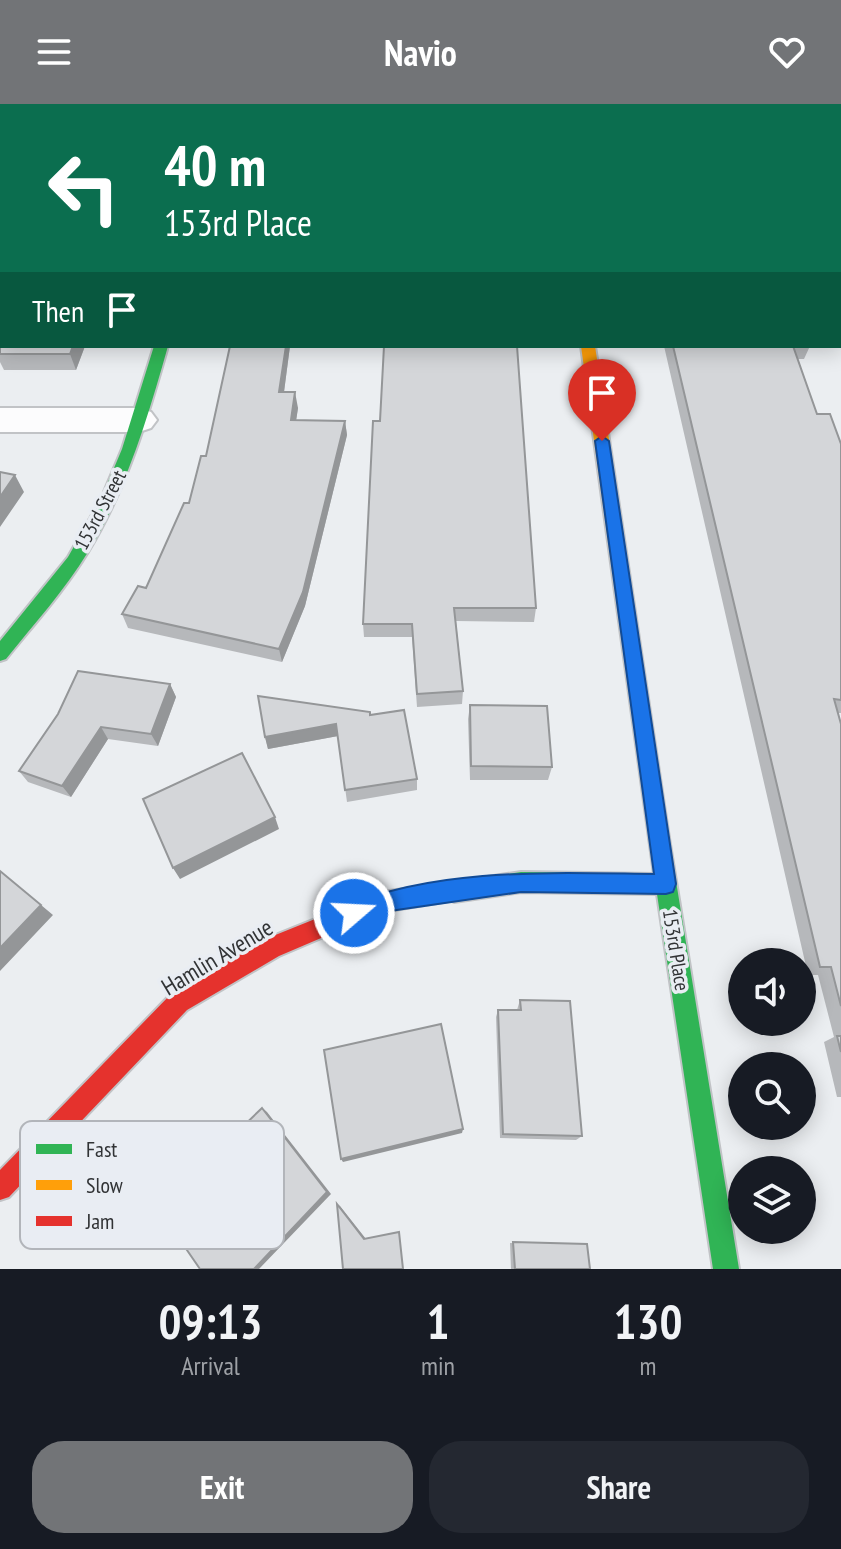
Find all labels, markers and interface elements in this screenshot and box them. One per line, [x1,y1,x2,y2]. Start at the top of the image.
text: Navio [384,29,457,76]
icon: menu [32,30,76,74]
icon: heart [765,30,809,74]
text: 40 m [164,129,266,201]
icon: left [32,136,136,240]
text: 153rd Place [164,199,312,246]
icon: arrive [100,288,144,332]
text: Then [32,291,84,330]
pin [568,359,636,441]
icon: arrive [580,371,624,415]
street label: 153rd Street [68,465,132,554]
position arrow [312,871,396,955]
street label: 153rd Place [657,907,695,993]
street label: Hamlin Avenue [156,912,278,1002]
map controls [728,948,816,1244]
button: sound [728,948,816,1036]
button: search [728,1052,816,1140]
legend [20,1121,284,1249]
text: Fast [86,1135,117,1163]
button: layers [728,1156,816,1244]
text: Slow [86,1171,123,1199]
text: Jam [85,1207,114,1235]
text: 09:13 [159,1290,262,1352]
text: 1 [427,1290,449,1352]
text: 130 [614,1290,682,1352]
text: Arrival [181,1349,240,1382]
text: min [421,1349,455,1382]
text: m [640,1349,656,1382]
button: Exit [32,1441,413,1533]
button: Share [429,1441,809,1533]

